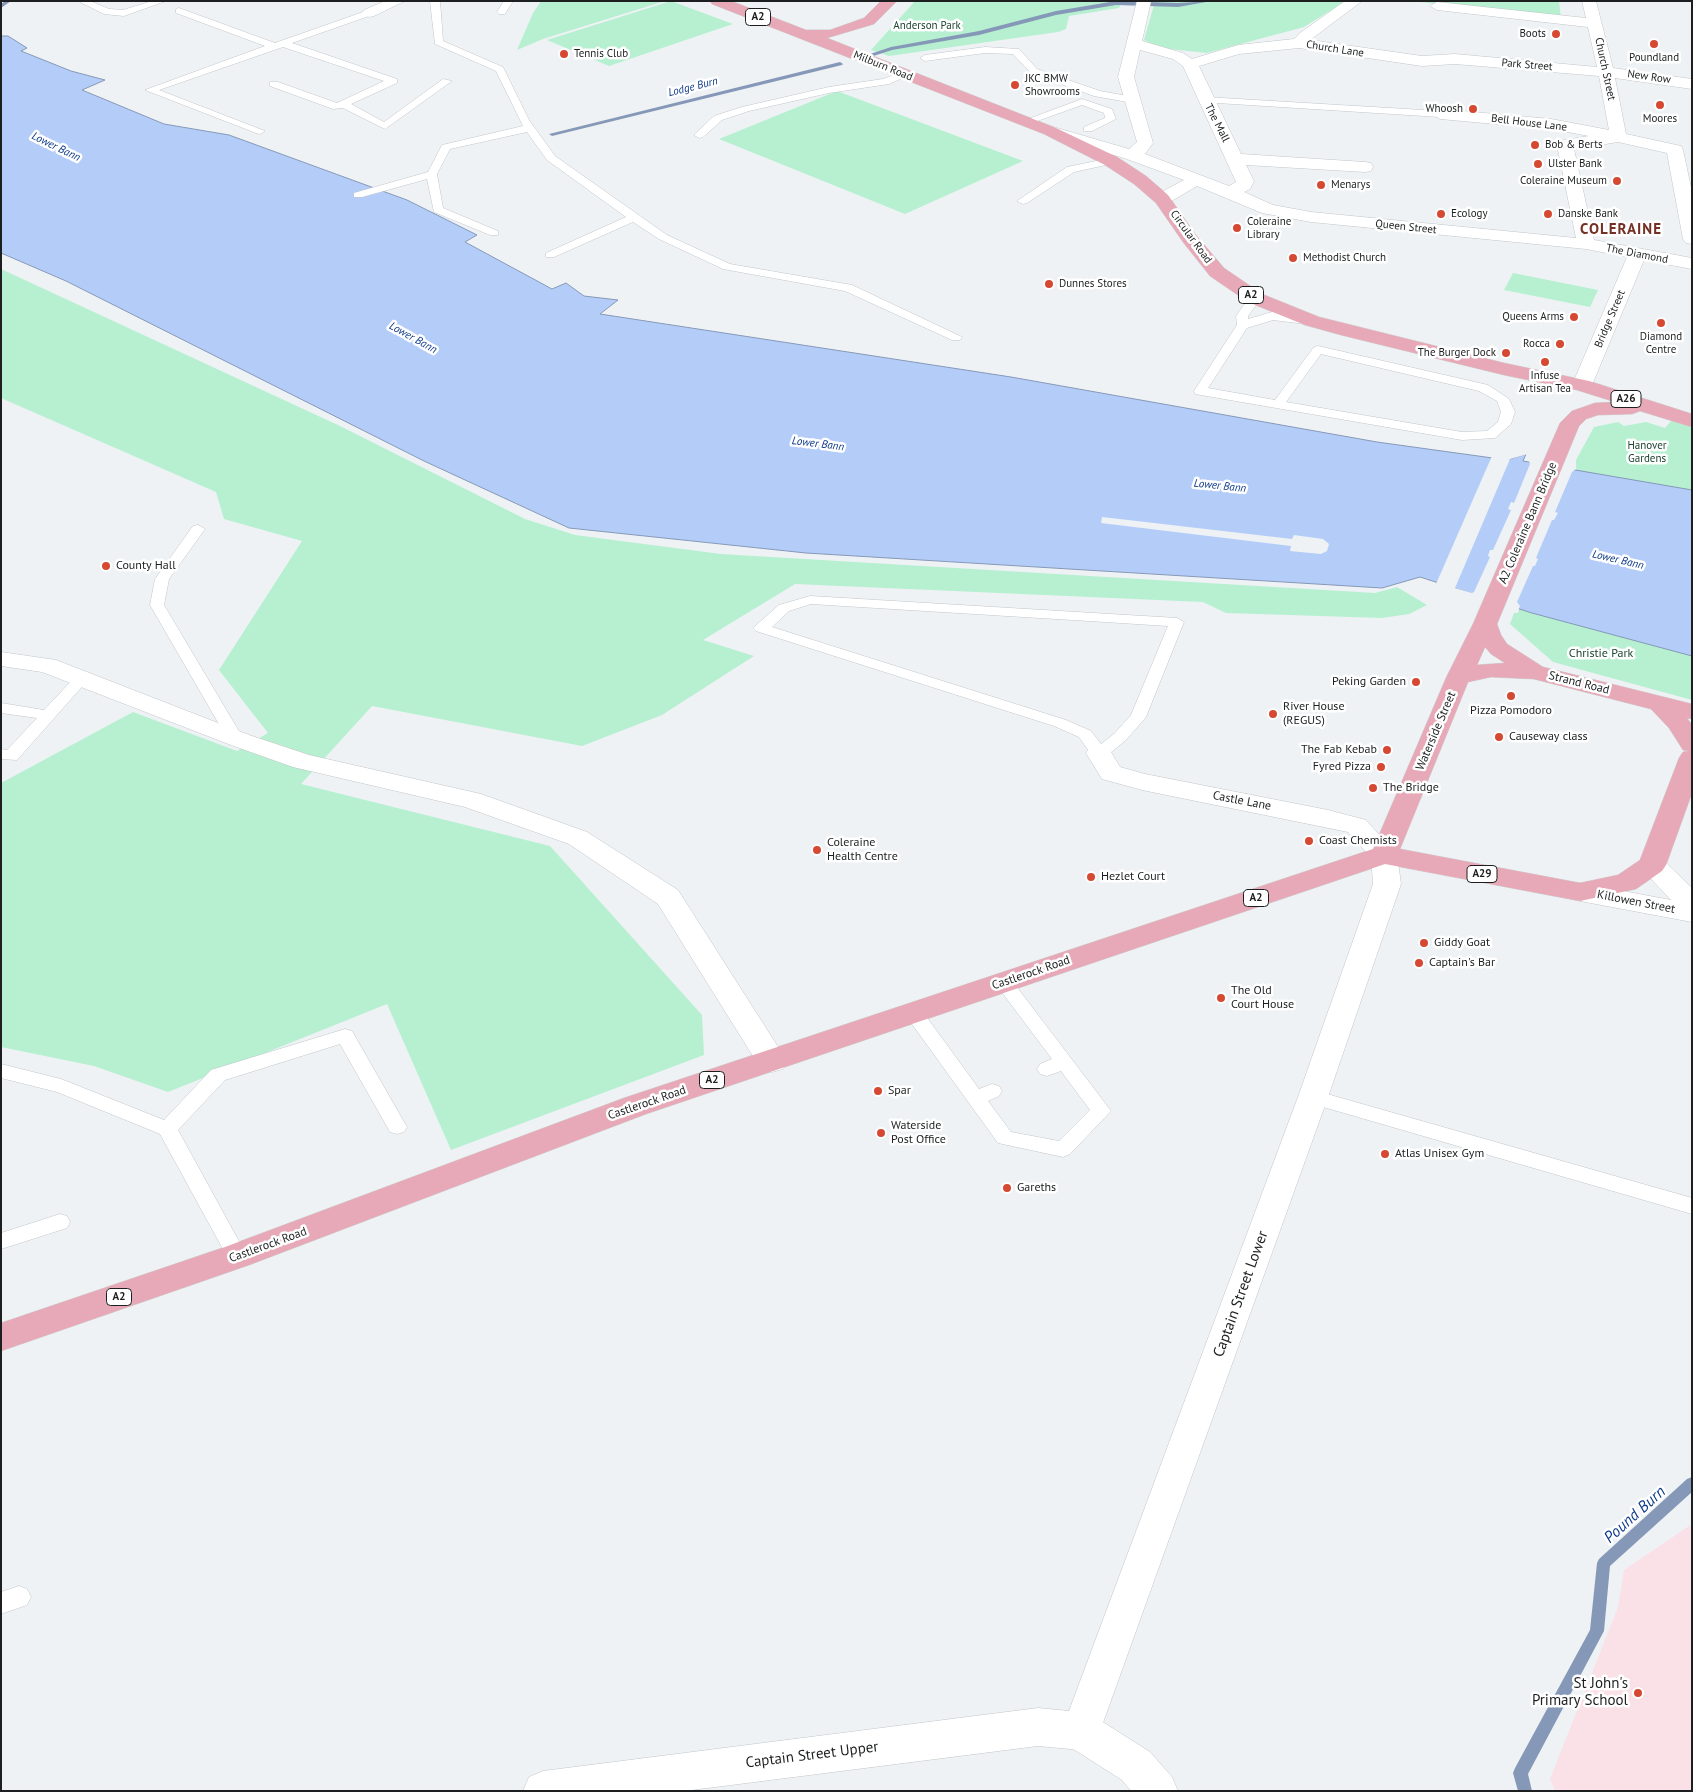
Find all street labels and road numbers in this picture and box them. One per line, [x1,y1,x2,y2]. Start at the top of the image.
road number: A2 [746,8,770,26]
street label: Church Street [1592,36,1618,102]
street label: Church Lane [1305,38,1365,60]
street label: Milburn Road [851,48,915,84]
street label: Park Street [1501,56,1553,74]
street label: New Row [1626,67,1672,87]
street label: The Mall [1202,102,1232,144]
street label: Bell House Lane [1490,112,1568,134]
street label: Circular Road [1167,208,1215,266]
street label: Queen Street [1375,217,1437,237]
street label: The Diamond [1605,242,1669,266]
road number: A2 [1238,286,1264,304]
street label: Bridge Street [1592,288,1628,350]
road number: A26 [1611,390,1641,408]
street label: A2 Coleraine Bann Bridge [1496,460,1560,586]
street label: Strand Road [1547,669,1611,697]
street label: Waterside Street [1413,689,1459,773]
street label: Castle Lane [1212,788,1272,814]
road number: A29 [1467,866,1497,882]
street label: Killowen Street [1596,887,1676,917]
road number: A2 [1244,890,1268,906]
street label: Castlerock Road [990,953,1072,993]
road number: A2 [700,1072,724,1088]
street label: Castlerock Road [606,1083,688,1123]
street label: Castlerock Road [227,1224,309,1266]
street label: Captain Street Lower [1210,1228,1272,1360]
road number: A2 [106,1288,132,1305]
street label: Captain Street Upper [745,1738,879,1772]

